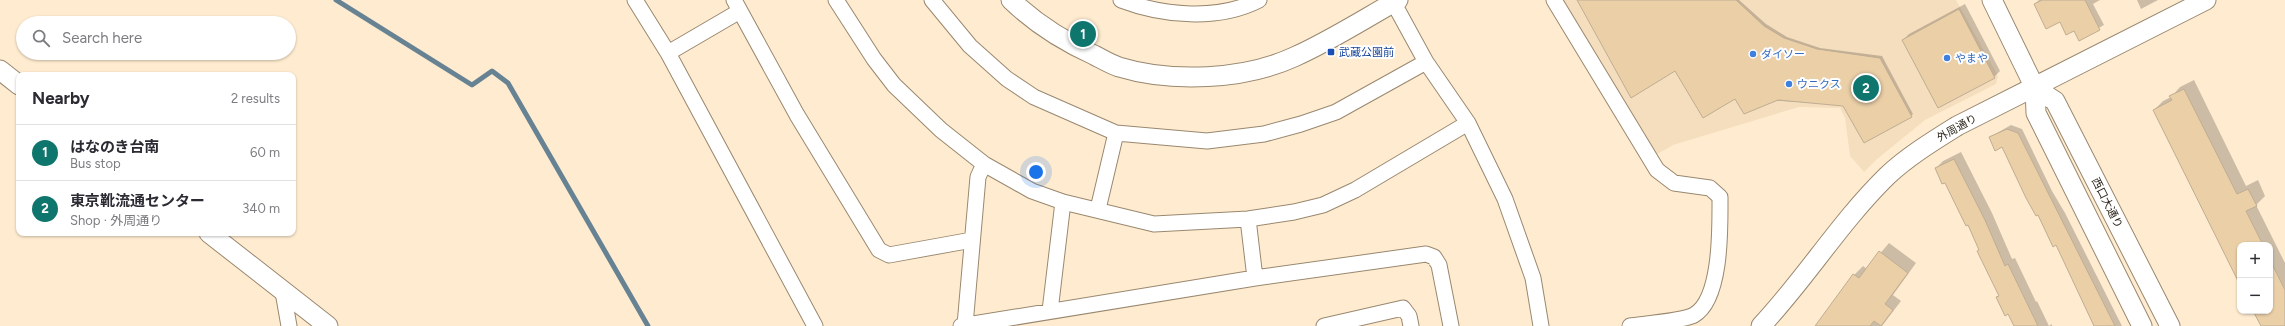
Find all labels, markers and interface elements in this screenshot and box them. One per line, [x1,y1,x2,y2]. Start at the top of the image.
search box [16,16,296,60]
pin: 1 [1070,19,1096,49]
icon: search [30,27,52,49]
text: Search here [62,29,142,47]
place label: 武蔵公園前 [1339,46,1394,59]
marker: 武蔵公園前 [1326,47,1336,57]
place label: ダイソー [1761,48,1805,61]
marker: ダイソー [1748,49,1758,59]
place label: やまや [1955,52,1988,65]
marker: やまや [1942,53,1952,63]
pin: 2 [1853,73,1879,103]
place label: ウニクス [1797,78,1841,91]
marker: ウニクス [1784,79,1794,89]
text: Nearby [32,88,90,108]
text: 2 results [231,91,280,106]
street label: 外周通り [1935,112,1979,144]
text: はなのき台南 [70,138,160,156]
text: 1 [42,145,48,160]
text: 60 m [250,145,280,160]
text: Bus stop [70,156,121,171]
your location [1026,162,1046,182]
street label: 西口大通り [2089,176,2125,230]
text: 東京靴流通センター [70,192,205,210]
text: 2 [41,201,49,216]
text: 340 m [242,201,280,216]
text: Shop · 外周通り [70,213,162,228]
map controls [2237,242,2273,314]
button: + [2237,242,2273,278]
button: − [2237,278,2273,314]

